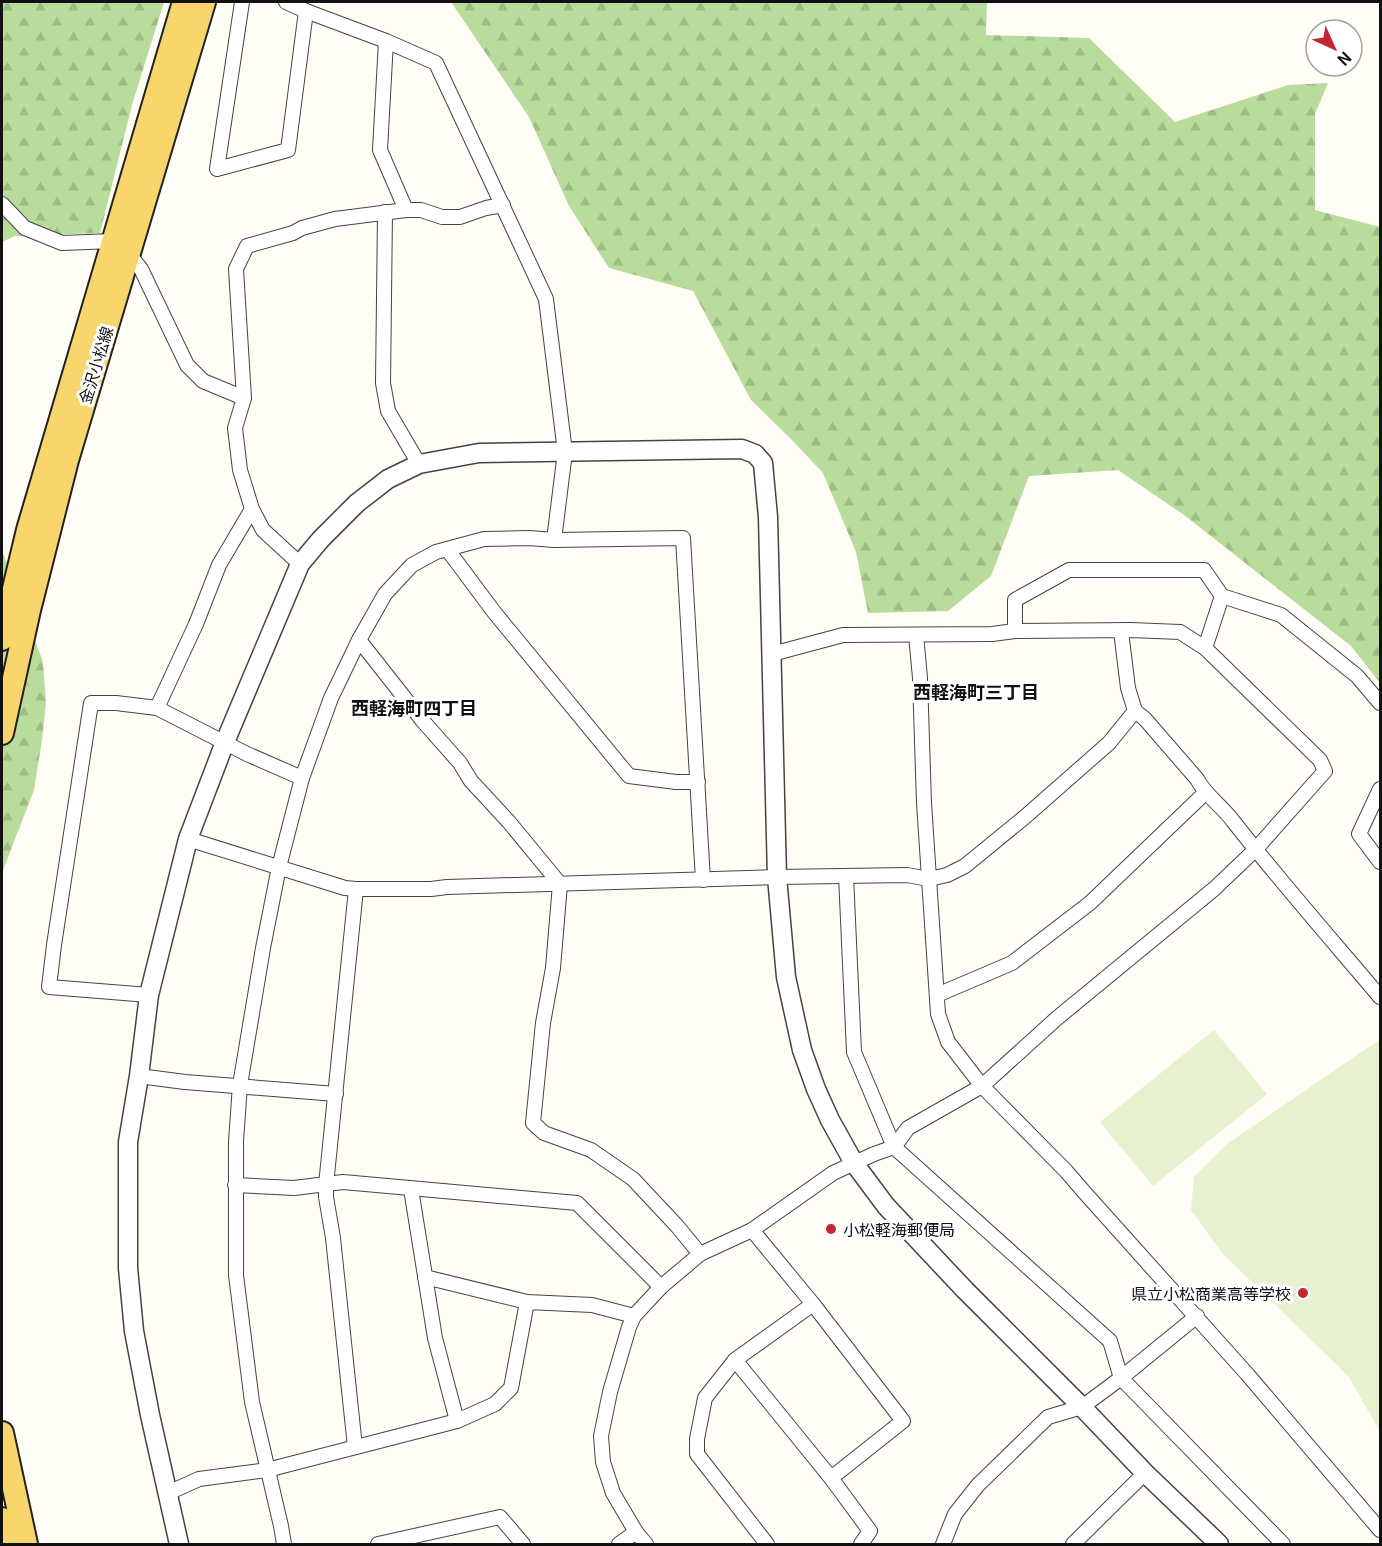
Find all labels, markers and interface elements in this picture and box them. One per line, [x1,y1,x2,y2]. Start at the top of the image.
north arrow [1304,18,1364,78]
text: N [1333,47,1358,72]
street label: 金沢小松線 [72,323,118,407]
district label: 西軽海町三丁目 [913,678,1039,704]
district label: 西軽海町四丁目 [351,694,477,720]
place label: 小松軽海郵便局 [843,1217,955,1241]
marker: 小松軽海郵便局 [824,1222,838,1236]
place label: 県立小松商業高等学校 [1131,1281,1291,1305]
marker: 県立小松商業高等学校 [1296,1286,1310,1300]

